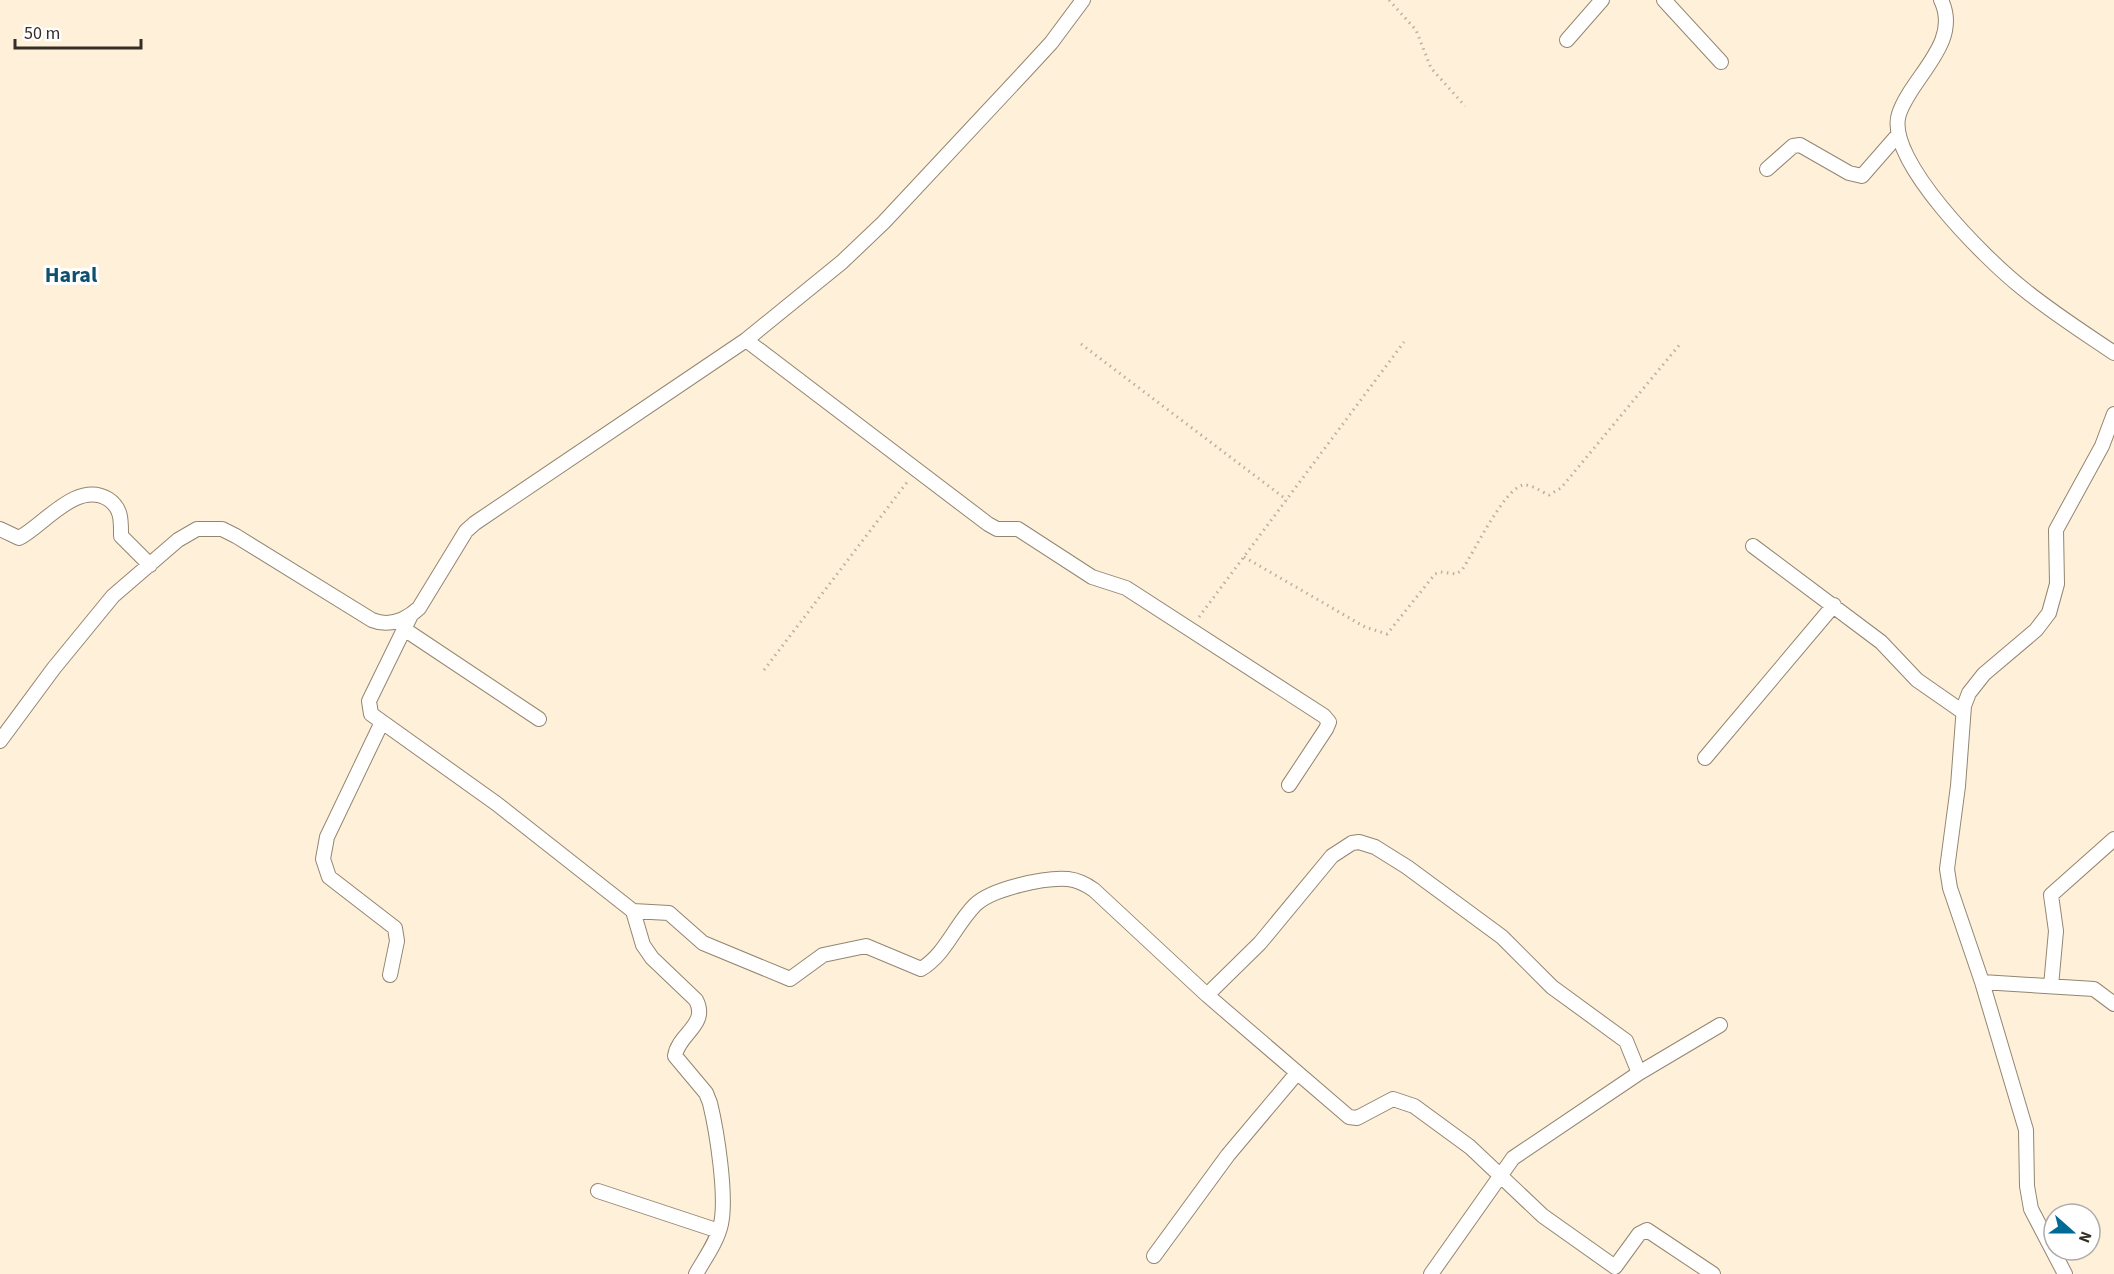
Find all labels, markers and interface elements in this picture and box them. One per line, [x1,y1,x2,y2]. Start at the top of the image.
scale bar [15,12,141,50]
text: 50 m [24,21,60,46]
district label: Haral [45,259,98,291]
north arrow [2042,1202,2102,1262]
text: N [2073,1228,2097,1246]

